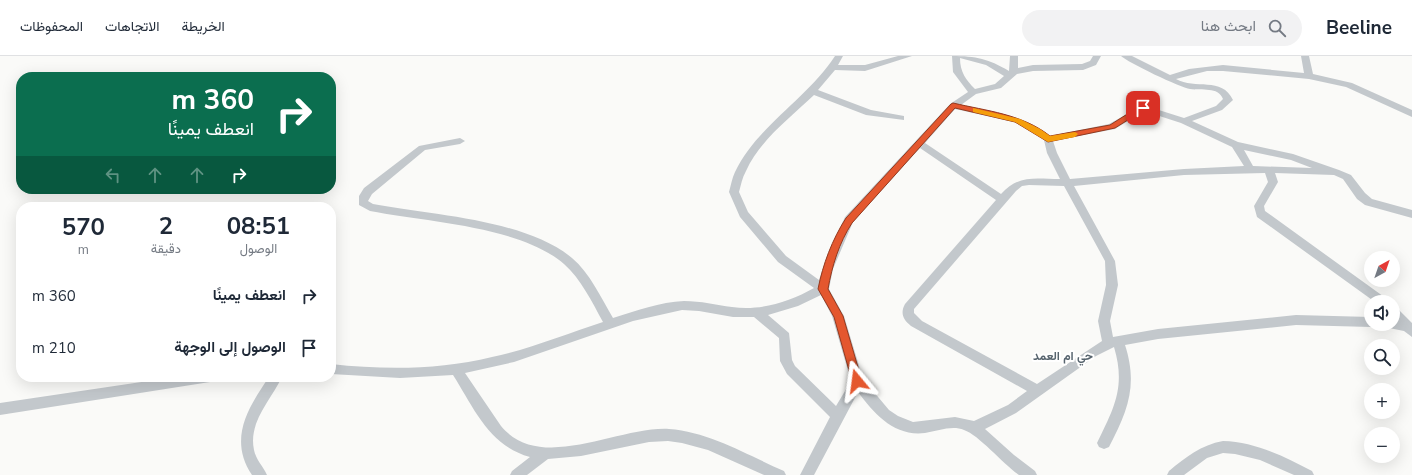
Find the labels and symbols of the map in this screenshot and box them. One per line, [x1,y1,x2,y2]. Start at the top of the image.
pin [1126,91,1160,125]
north arrow [1364,251,1400,287]
district label: حي ام العمد [1033,348,1093,366]
position arrow [836,360,878,402]

